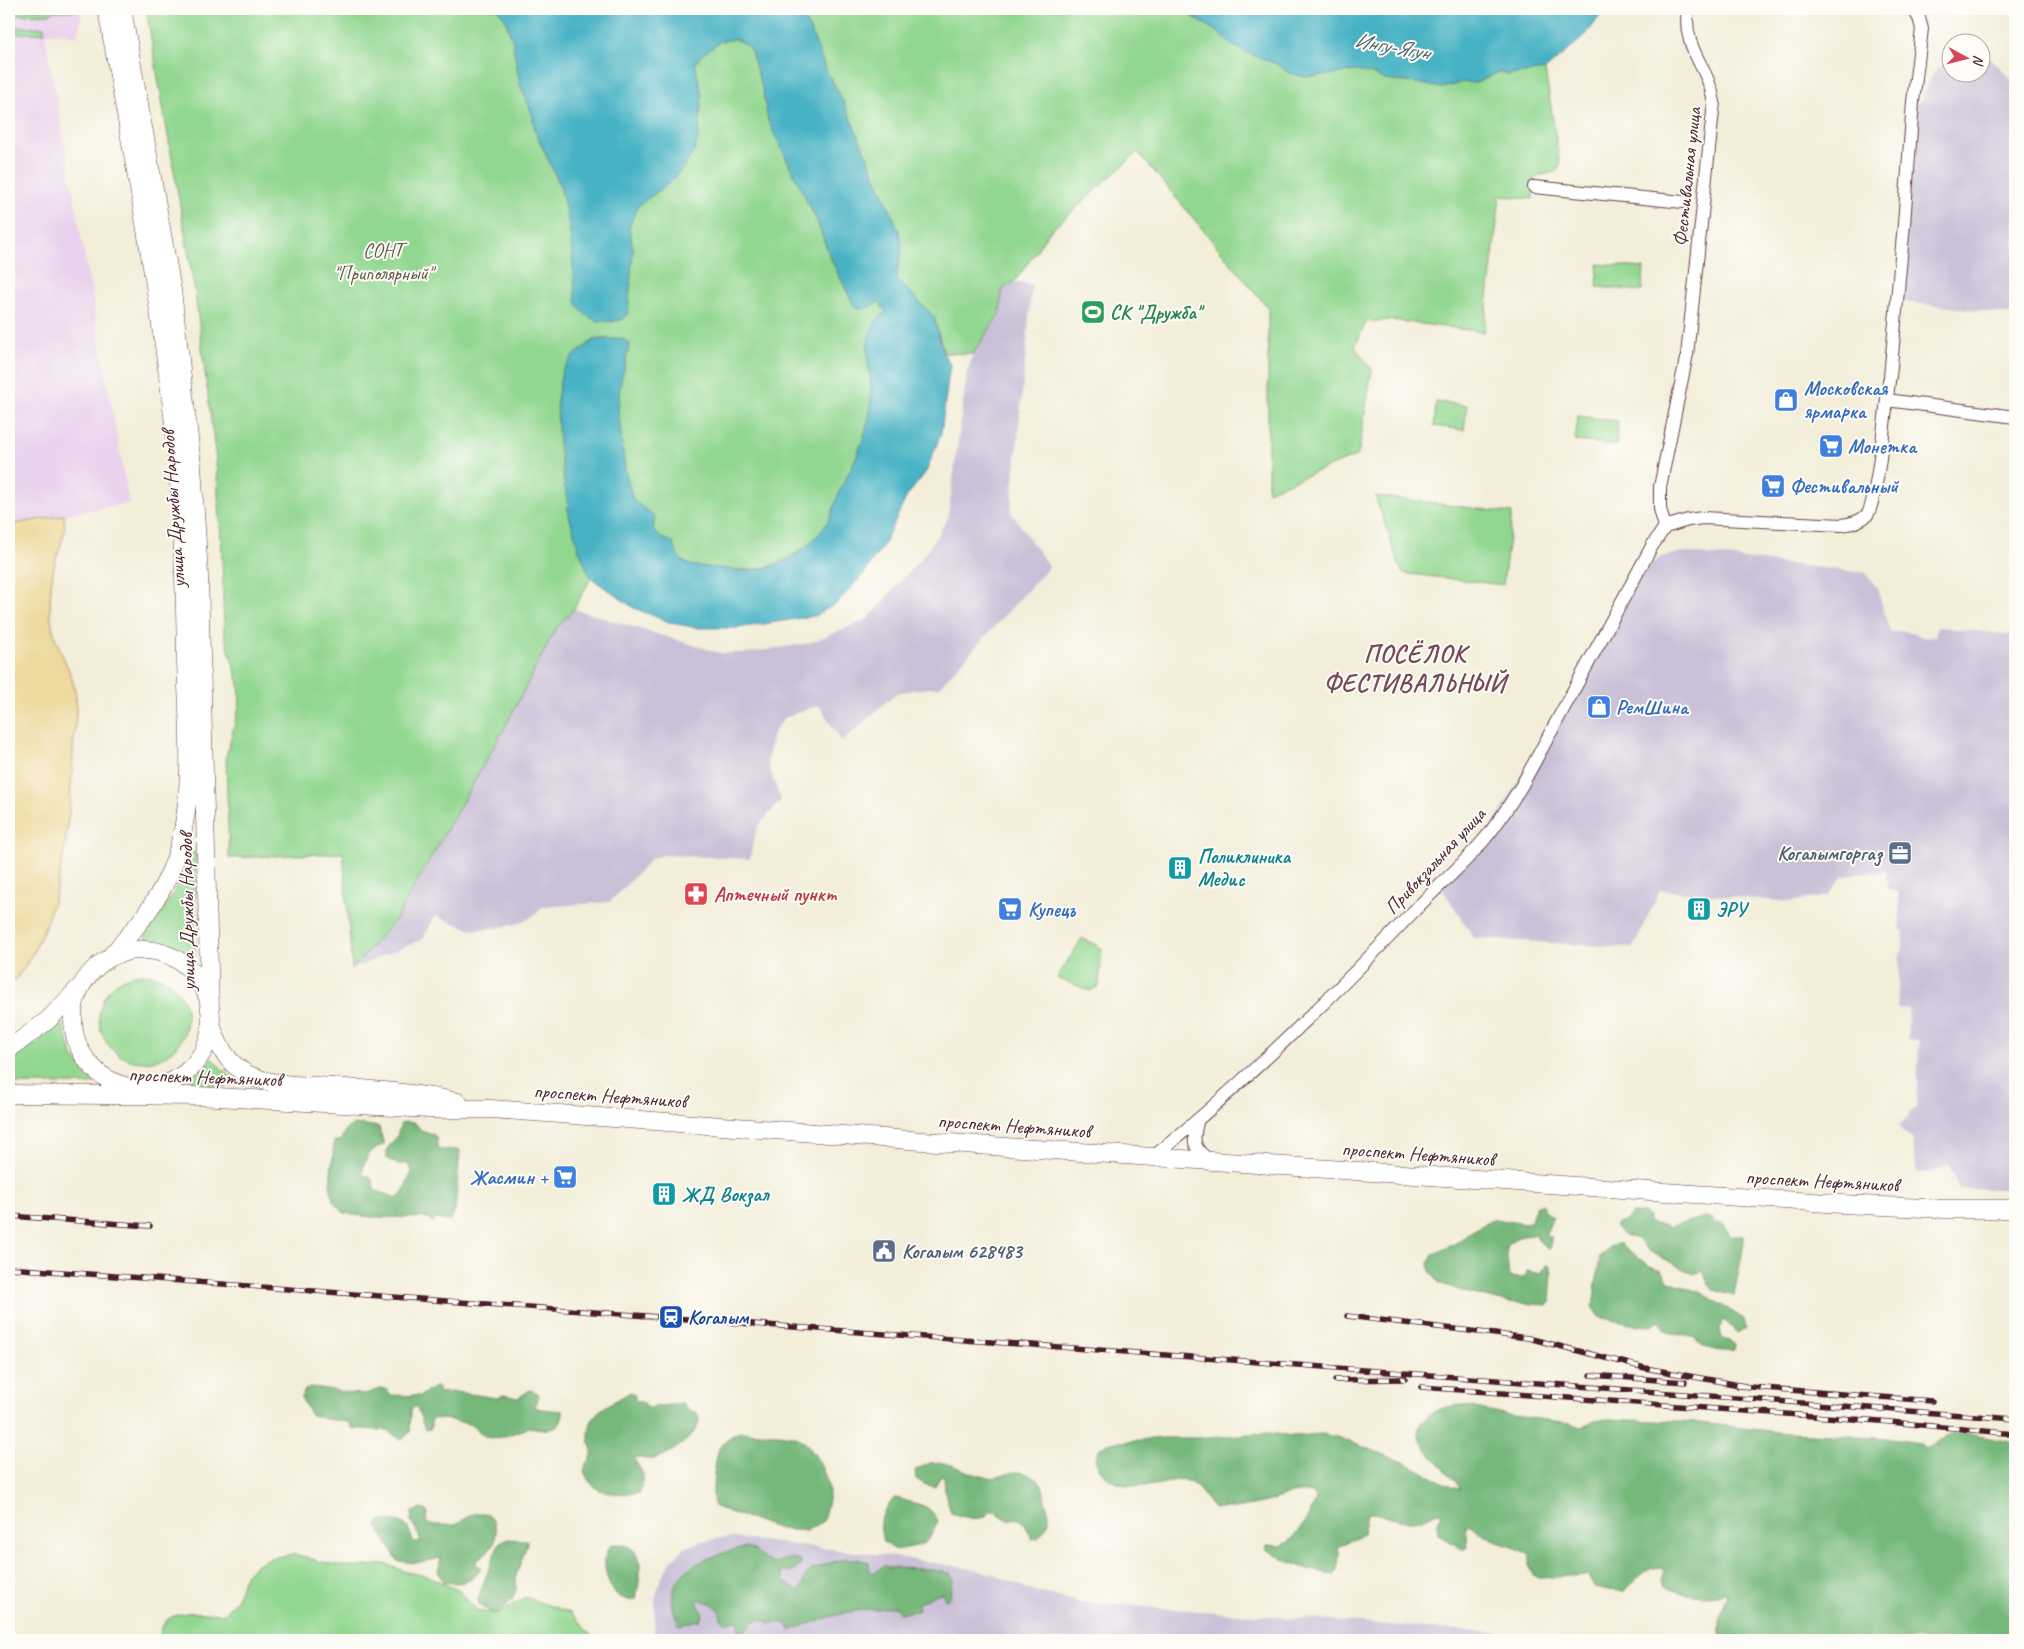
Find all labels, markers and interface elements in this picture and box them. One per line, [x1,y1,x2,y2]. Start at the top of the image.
water label: Ингу-Ягун [1353,27,1435,66]
north arrow [1942,32,1992,82]
text: N [1969,54,1987,67]
street label: Фестивальная улица [1667,104,1707,248]
park label: СОНТ "Приполярный" [333,238,437,286]
sports icon: СК "Дружба" [1080,299,1106,325]
place label: СК "Дружба" [1110,300,1205,325]
place label: Московская ярмарка [1804,376,1889,424]
shop icon: Московская ярмарка [1773,387,1799,413]
street label: улица Дружбы Народов [155,426,191,590]
supermarket icon: Монетка [1818,433,1844,459]
place label: Монетка [1848,434,1918,459]
supermarket icon: Фестивальный [1760,473,1786,499]
place label: Фестивальный [1790,474,1899,499]
district label: ПОСЁЛОК ФЕСТИВАЛЬНЫЙ [1324,638,1509,699]
shop icon: РемШина [1586,694,1612,720]
place label: РемШина [1616,695,1690,720]
street label: Привокзальная улица [1379,801,1493,920]
street label: улица Дружбы Народов [173,829,201,992]
office icon: Когалымгоргаз [1887,840,1913,866]
place label: Когалымгоргаз [1777,841,1884,867]
place label: Поликлиника Медис [1198,844,1291,892]
building icon: Поликлиника Медис [1167,855,1193,881]
pharmacy icon: Аптечный пункт [683,881,709,907]
place label: Аптечный пункт [714,882,838,907]
supermarket icon: Купецъ [997,896,1023,922]
building icon: ЭРУ [1686,896,1712,922]
place label: Купецъ [1028,897,1076,922]
place label: ЭРУ [1716,897,1750,922]
street label: проспект Нефтяников [128,1062,285,1092]
street label: проспект Нефтяников [533,1078,690,1114]
street label: проспект Нефтяников [937,1108,1094,1144]
street label: проспект Нефтяников [1341,1136,1498,1172]
supermarket icon: Жасмин + [552,1164,578,1190]
place label: Жасмин + [470,1165,549,1190]
street label: проспект Нефтяников [1745,1165,1902,1198]
building icon: ЖД Вокзал [651,1181,677,1207]
place label: ЖД Вокзал [682,1182,770,1208]
public building icon: Когалым 628483 [871,1238,897,1264]
place label: Когалым 628483 [902,1239,1024,1264]
station icon: Когалым [658,1304,684,1330]
place label: Когалым [688,1305,749,1330]

